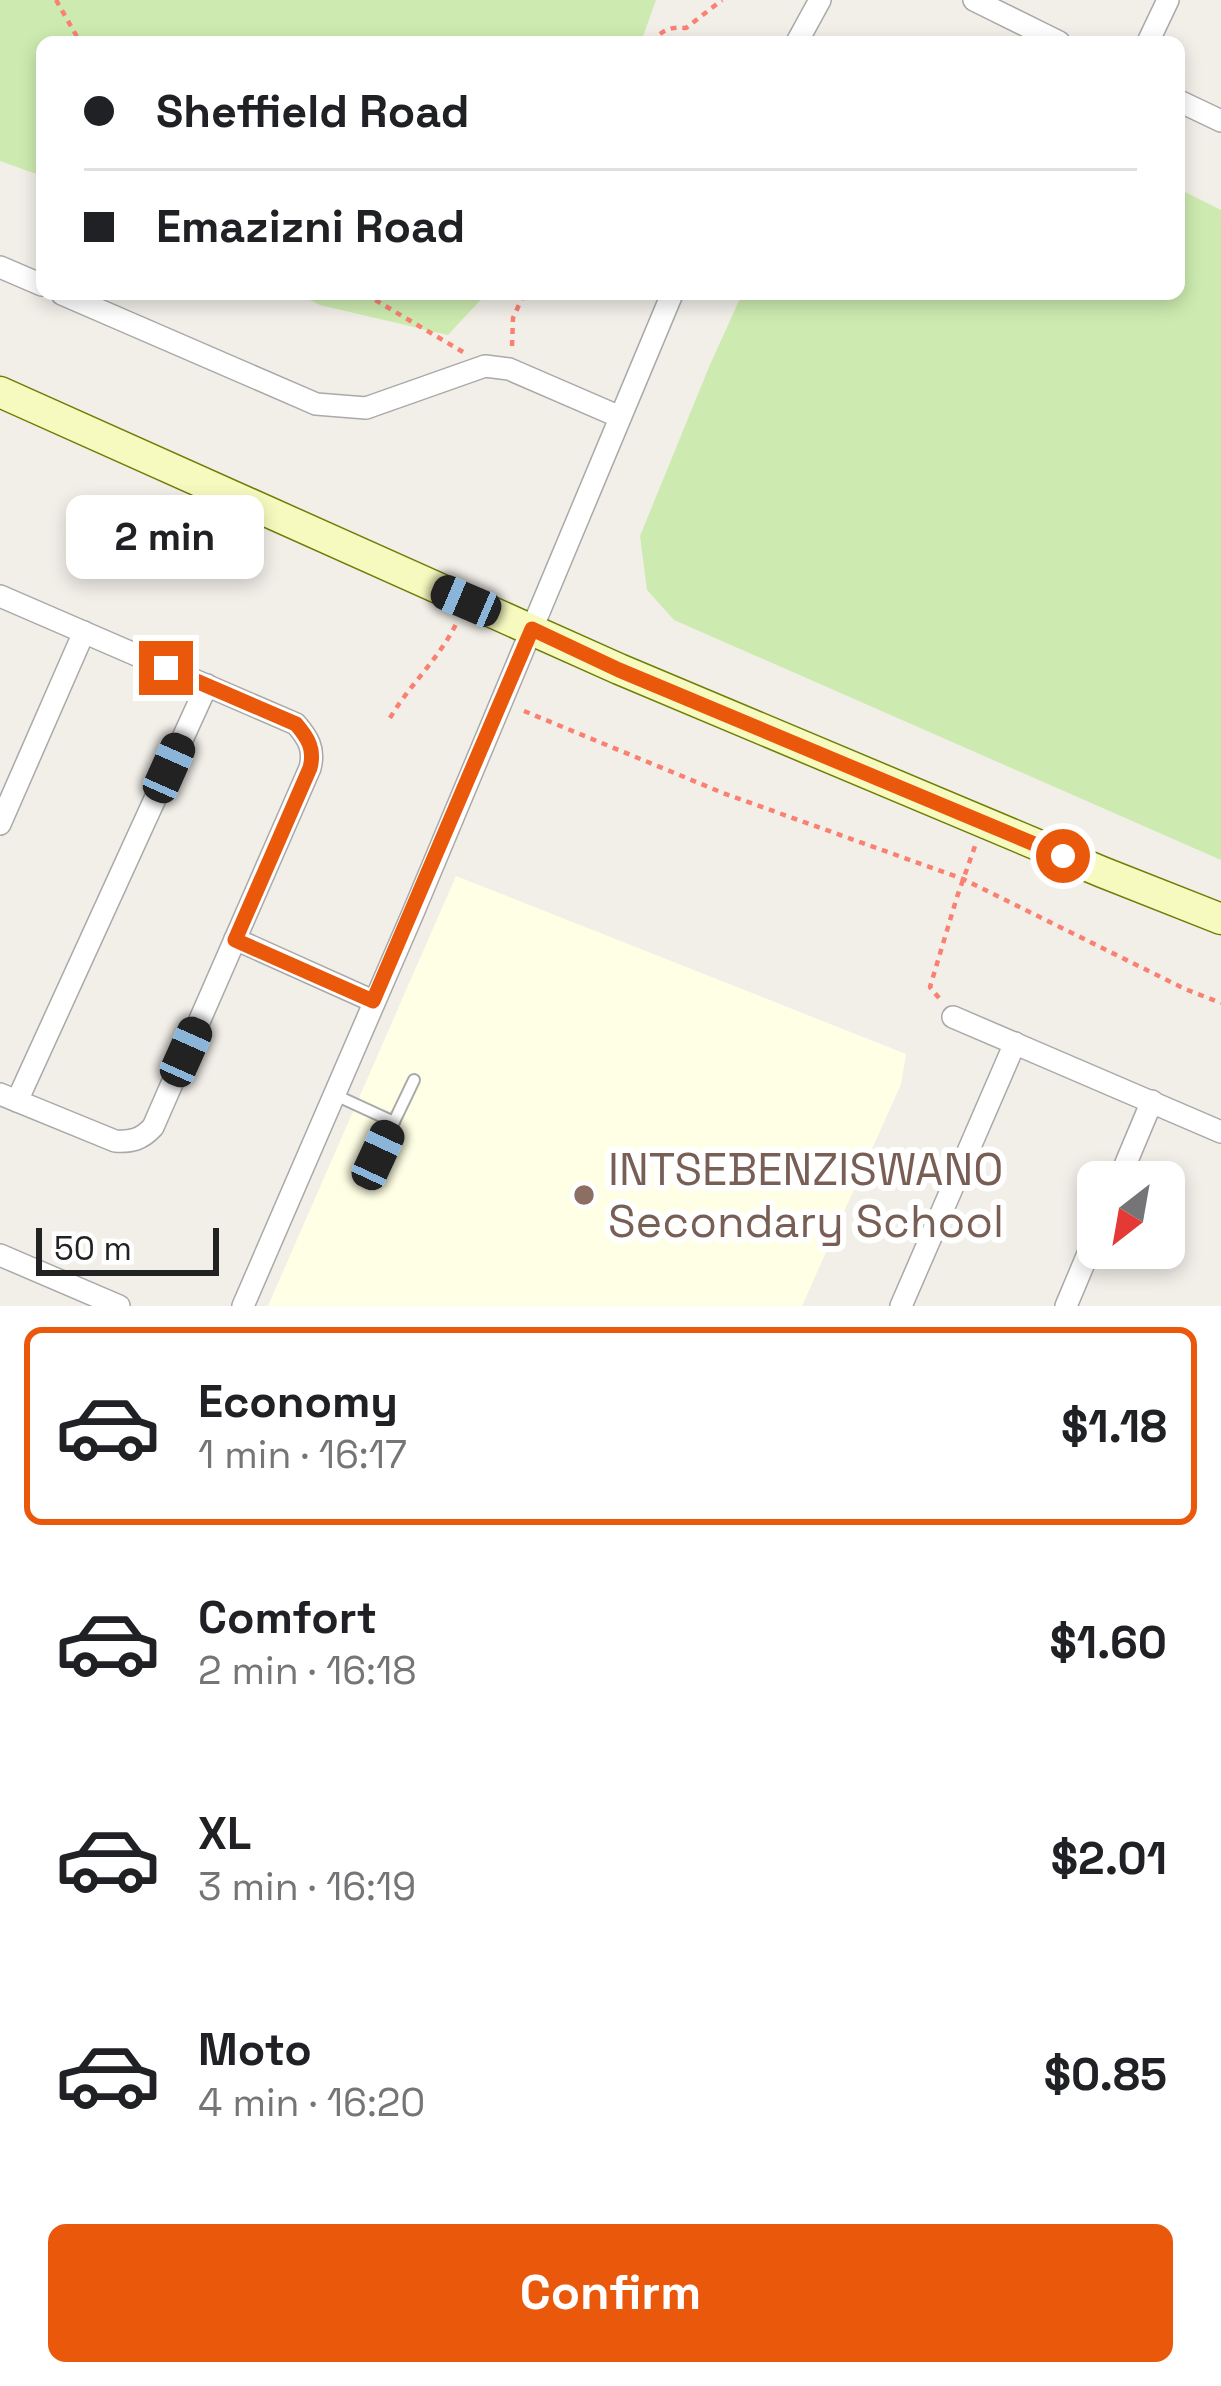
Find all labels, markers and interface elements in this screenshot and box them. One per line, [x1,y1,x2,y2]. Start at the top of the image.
text: Sheffield Road [156,83,470,140]
text: Emazizni Road [156,198,465,255]
callout: 2 min [67,494,265,578]
text: 2 min [115,512,215,561]
car [426,570,506,632]
route end [139,641,193,695]
car [138,728,200,808]
route start [1036,829,1090,883]
car [155,1012,217,1092]
car [346,1115,410,1195]
place label: INTSEBENZISWANO Secondary School [608,1141,1004,1250]
north arrow [1077,1161,1185,1269]
map controls [1077,1161,1185,1269]
marker: INTSEBENZISWANO Secondary School [571,1182,597,1208]
scale bar [36,1222,219,1275]
text: 50 m [54,1228,132,1270]
icon: car [54,1372,162,1480]
text: Economy [198,1373,398,1430]
text: $1.18 [1061,1398,1167,1455]
text: 1 min · 16:17 [198,1430,407,1479]
icon: car [54,1588,162,1696]
text: Comfort [198,1589,377,1646]
text: $1.60 [1049,1614,1167,1671]
text: 2 min · 16:18 [198,1646,417,1695]
icon: car [54,1804,162,1912]
text: XL [198,1805,251,1862]
text: $2.01 [1051,1830,1167,1887]
text: 3 min · 16:19 [198,1862,416,1911]
icon: car [54,2020,162,2128]
text: Moto [198,2021,312,2078]
text: $0.85 [1044,2046,1167,2103]
text: 4 min · 16:20 [198,2078,425,2127]
button: Confirm [48,2224,1173,2362]

